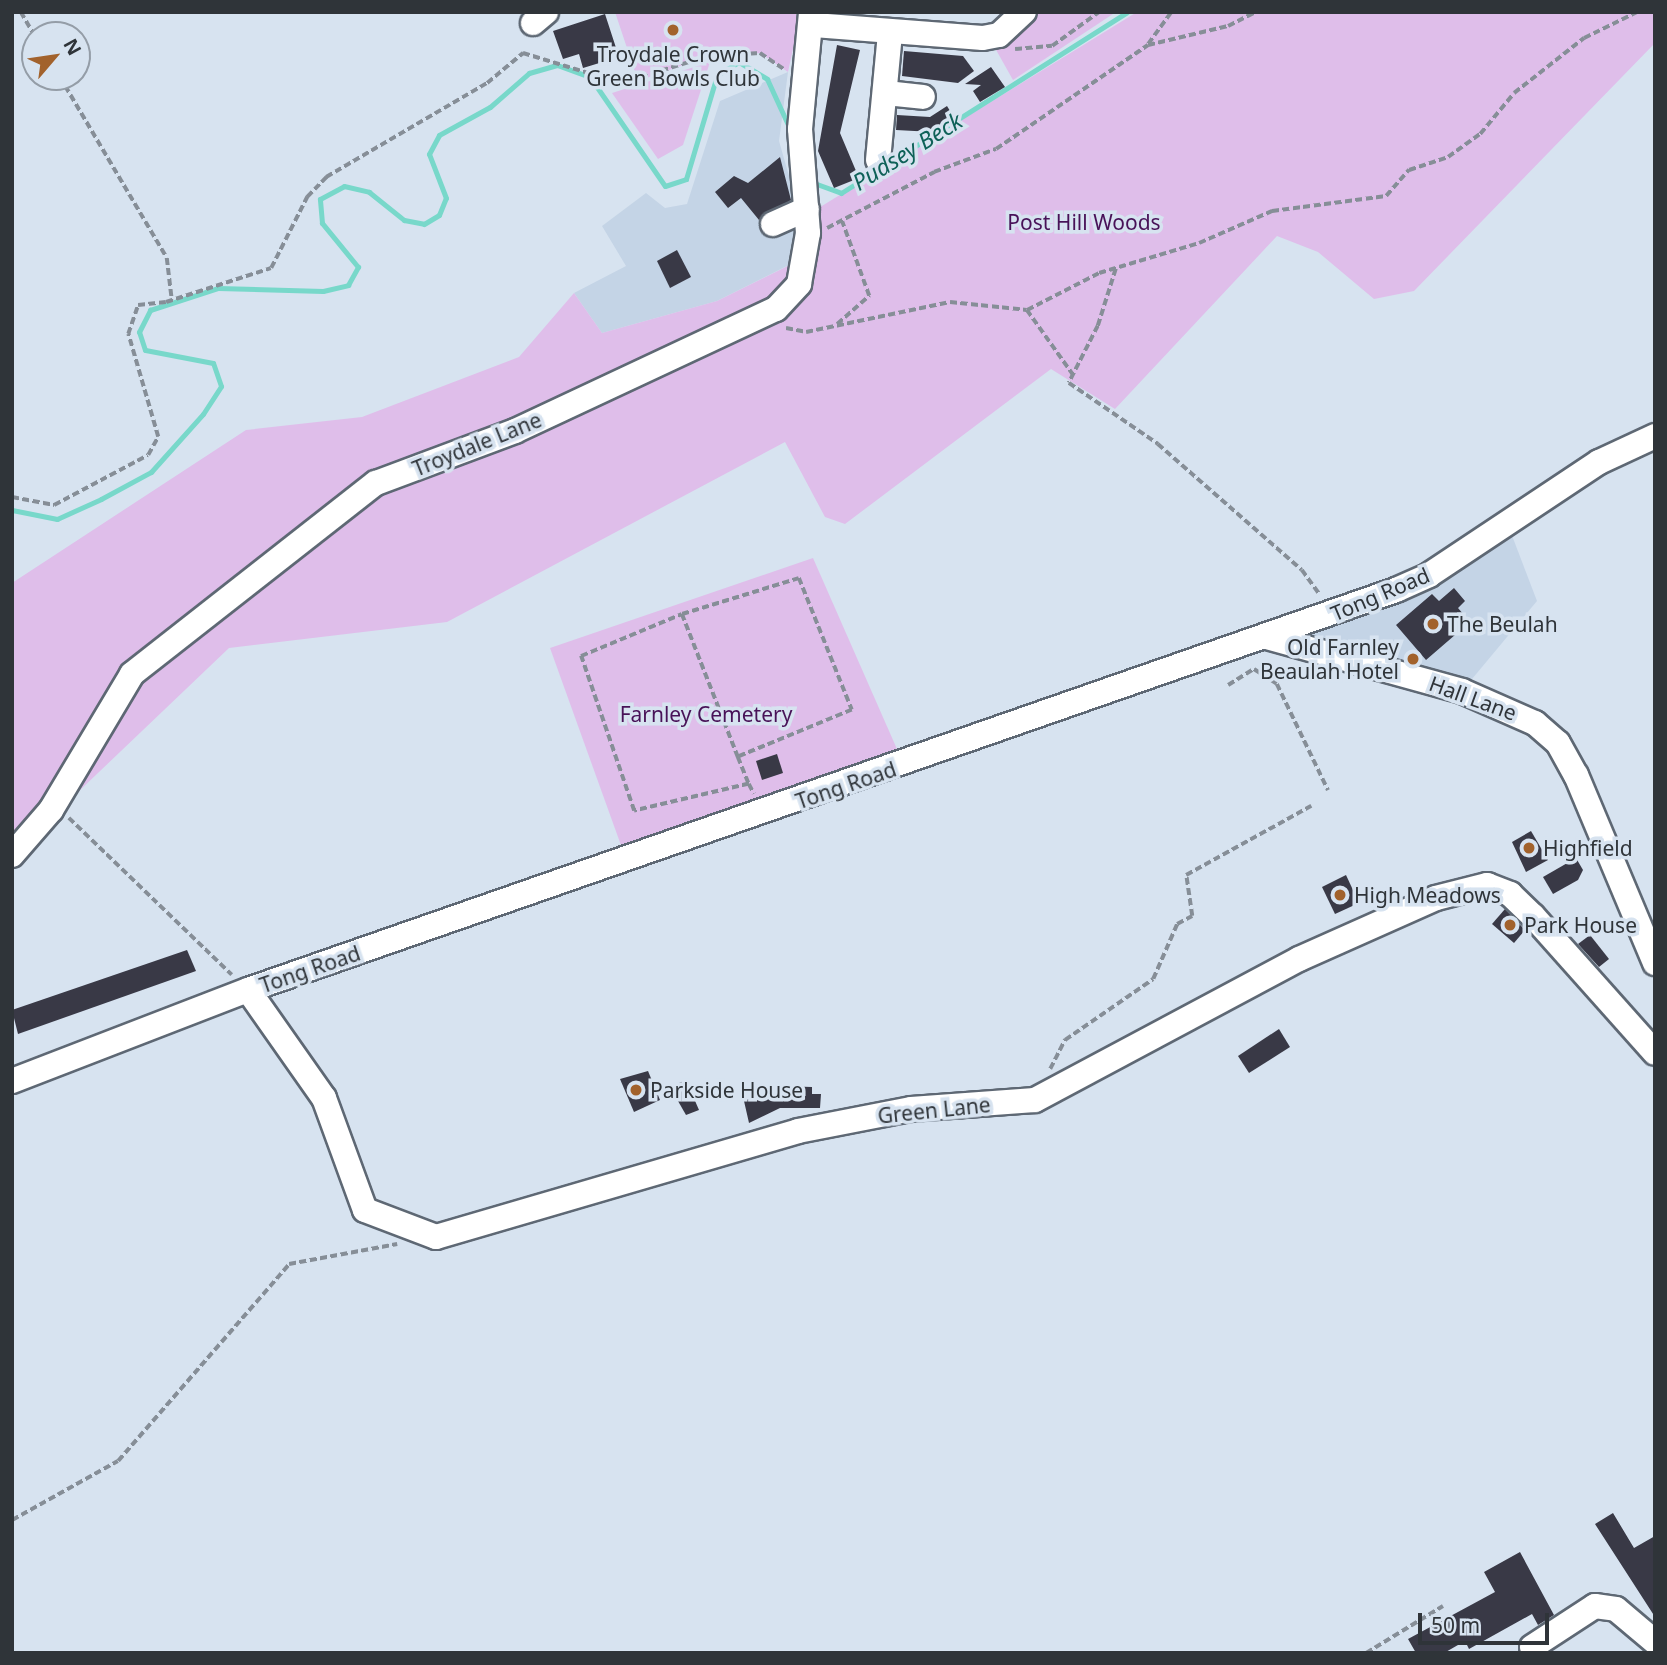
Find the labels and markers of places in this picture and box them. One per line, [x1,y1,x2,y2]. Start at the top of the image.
marker: Troydale Crown Green Bowls Club [665,22,681,38]
place label: Troydale Crown Green Bowls Club [586,41,760,91]
place label: The Beulah [1447,611,1558,637]
marker: The Beulah [1425,616,1441,632]
place label: Old Farnley Beaulah Hotel [1260,634,1399,684]
marker: Old Farnley Beaulah Hotel [1405,651,1421,667]
place label: Highfield [1543,835,1633,861]
marker: Highfield [1521,840,1537,856]
place label: High Meadows [1354,882,1501,908]
marker: High Meadows [1332,887,1348,903]
place label: Park House [1524,912,1637,938]
marker: Park House [1502,917,1518,933]
place label: Parkside House [650,1077,803,1103]
marker: Parkside House [628,1082,644,1098]

